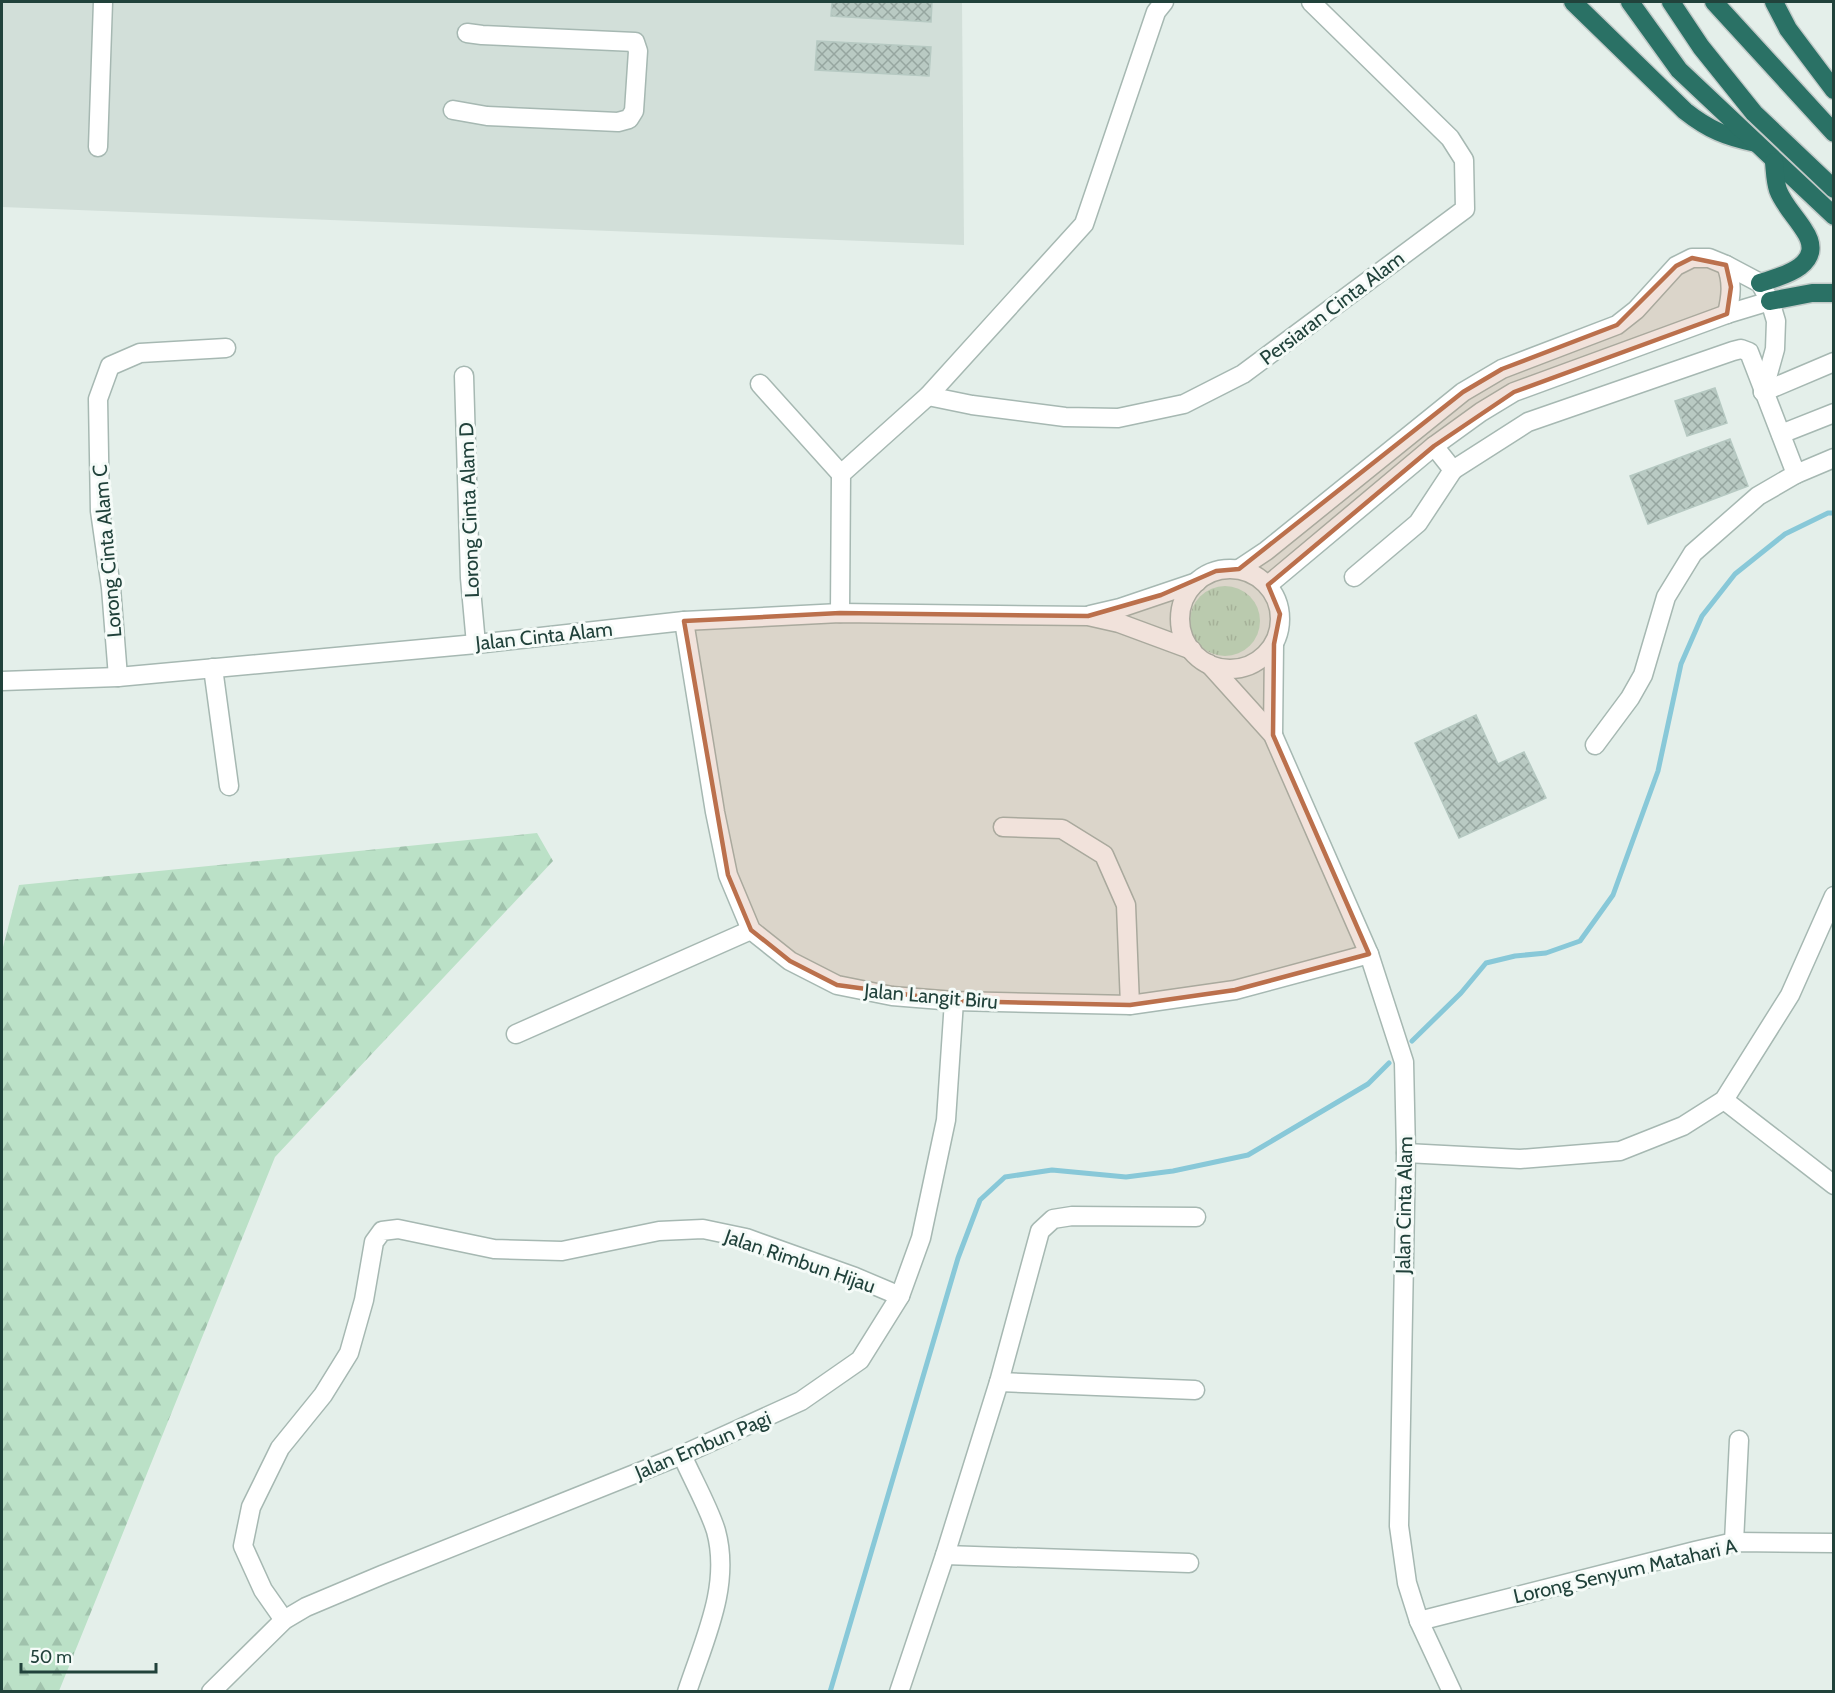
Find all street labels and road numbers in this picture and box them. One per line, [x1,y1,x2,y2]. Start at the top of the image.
street label: Persiaran Cinta Alam [1255,246,1409,370]
street label: Lorong Cinta Alam D [454,422,484,598]
street label: Lorong Cinta Alam C [87,464,127,638]
street label: Jalan Cinta Alam [473,617,614,655]
street label: Jalan Langit Biru [862,978,999,1014]
street label: Jalan Cinta Alam [1391,1136,1417,1275]
street label: Jalan Rimbun Hijau [720,1224,879,1298]
street label: Jalan Embun Pagi [630,1406,775,1485]
street label: Lorong Senyum Matahari A [1511,1533,1740,1608]

